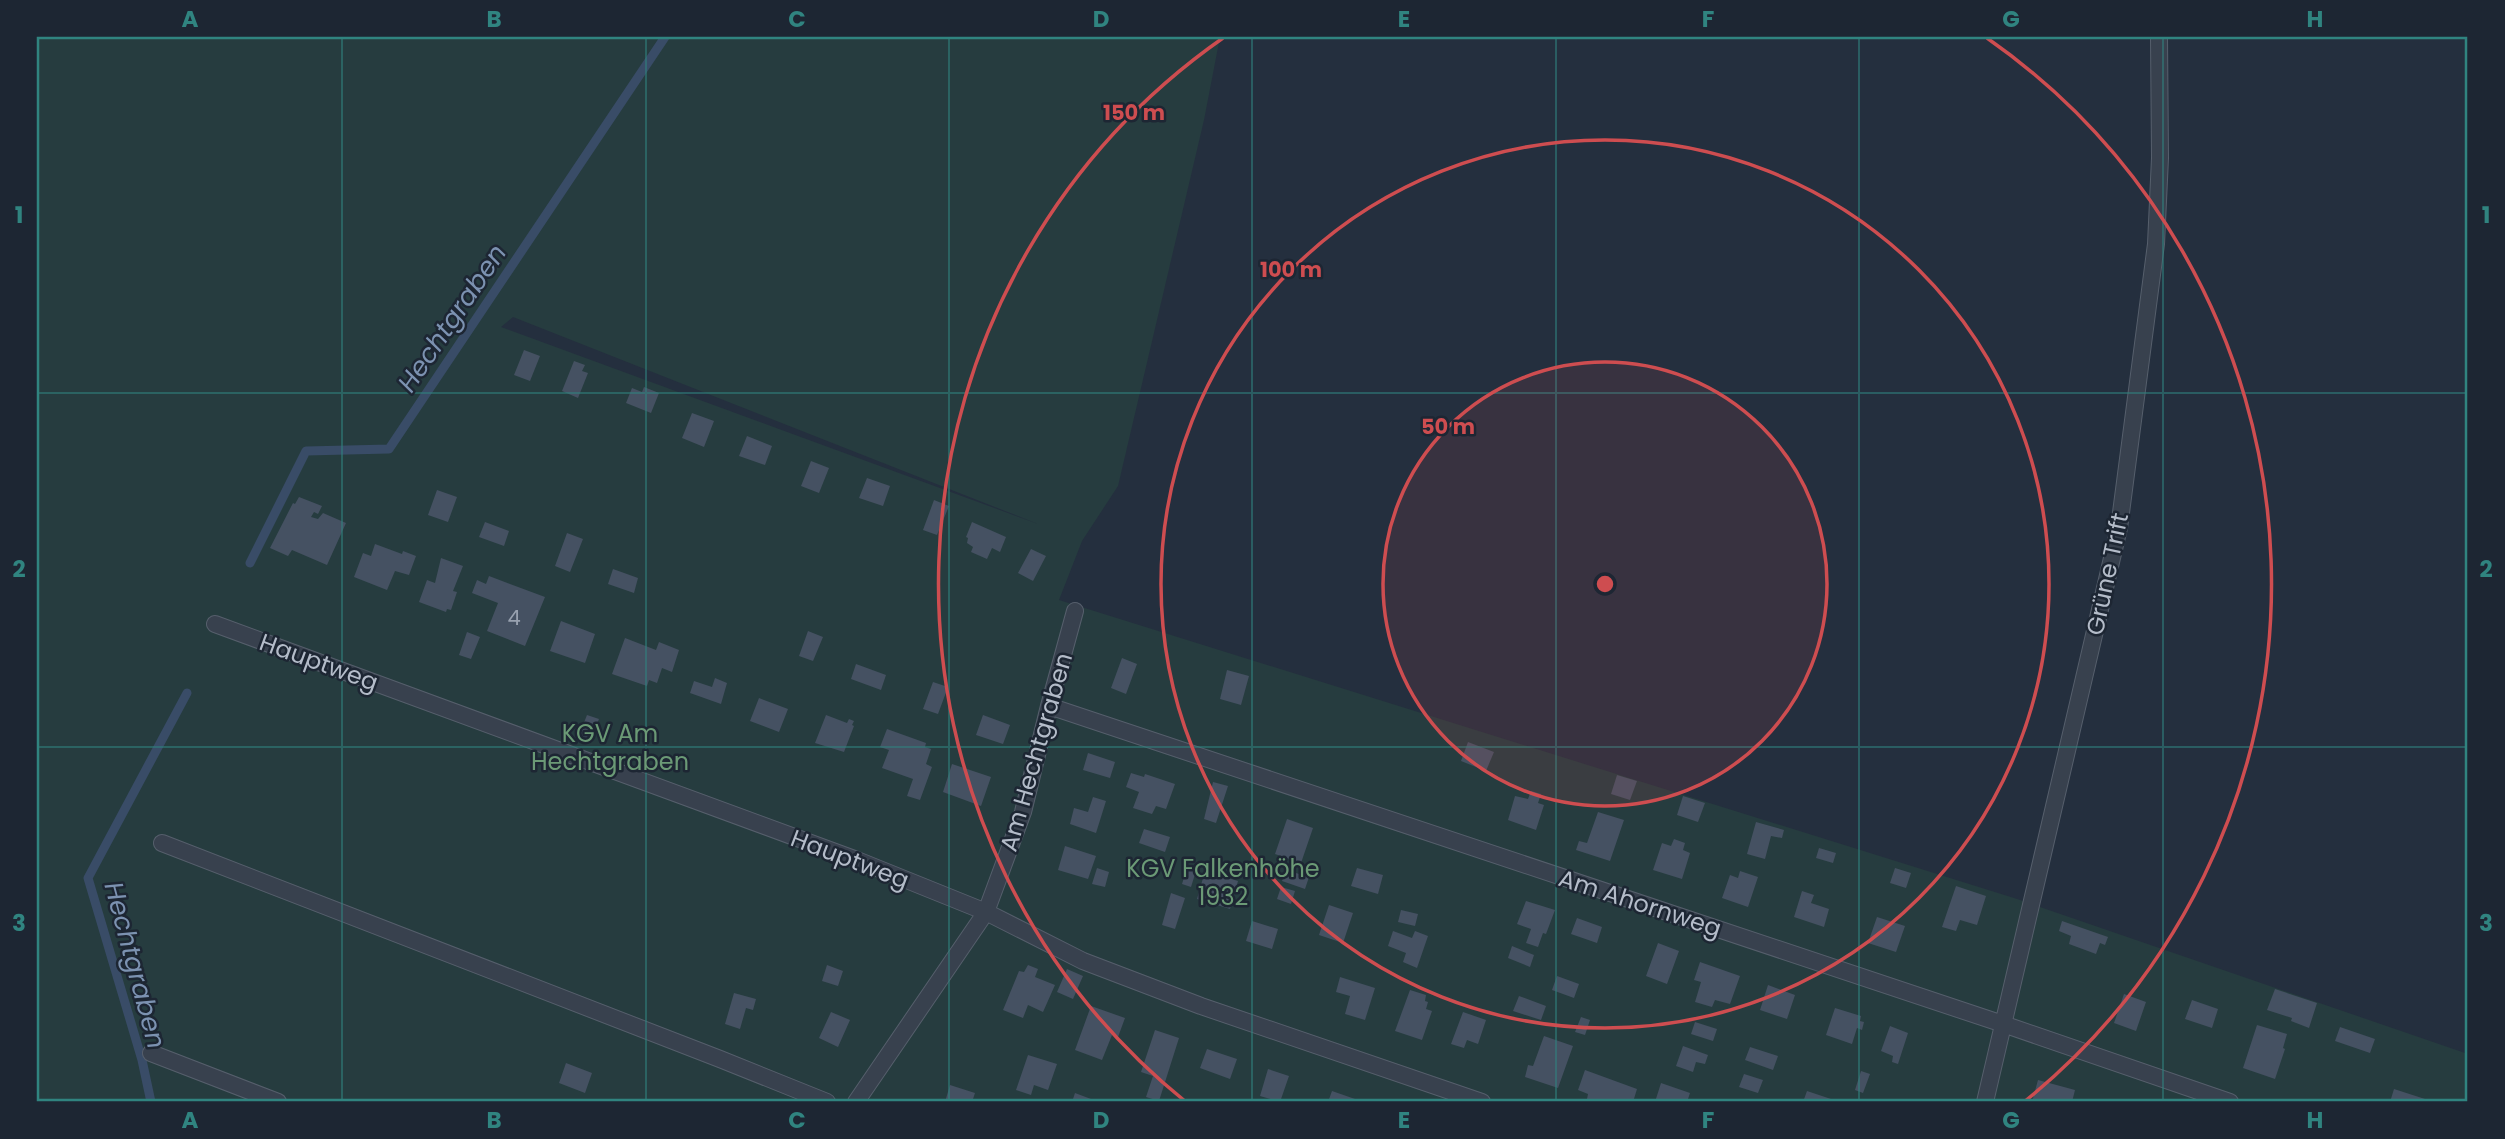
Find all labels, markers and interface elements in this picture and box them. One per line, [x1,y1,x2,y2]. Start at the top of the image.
text: A [182,3,199,35]
text: B [486,3,502,35]
text: C [788,3,806,35]
text: D [1093,3,1109,35]
text: E [1398,3,1410,35]
text: F [1702,3,1714,35]
text: G [2002,3,2020,35]
text: H [2307,3,2323,35]
text: 150 m [1103,98,1165,127]
text: 1 [15,199,23,231]
text: 1 [2482,199,2490,231]
water label: Hechtgraben [389,237,515,399]
text: 100 m [1260,255,1322,284]
text: 50 m [1421,412,1475,441]
street label: Grüne Trift [2078,510,2136,638]
text: 2 [12,553,26,585]
text: 2 [2479,553,2493,585]
centre of rings [1593,572,1617,596]
house number: 4 [507,603,521,632]
street label: Hauptweg [255,625,383,699]
street label: Am Hechtgraben [992,649,1080,855]
park label: KGV Am Hechtgraben [531,717,689,778]
street label: Hauptweg [786,821,914,897]
park label: KGV Falkenhöhe 1932 [1126,852,1320,913]
street label: Am Ahornweg [1554,861,1726,945]
water label: Hechtgraben [95,878,175,1052]
text: 3 [12,907,26,939]
text: 3 [2479,907,2493,939]
text: A [182,1104,199,1136]
text: B [486,1104,502,1136]
text: C [788,1104,806,1136]
text: D [1093,1104,1109,1136]
text: E [1398,1104,1410,1136]
text: F [1702,1104,1714,1136]
text: G [2002,1104,2020,1136]
text: H [2307,1104,2323,1136]

